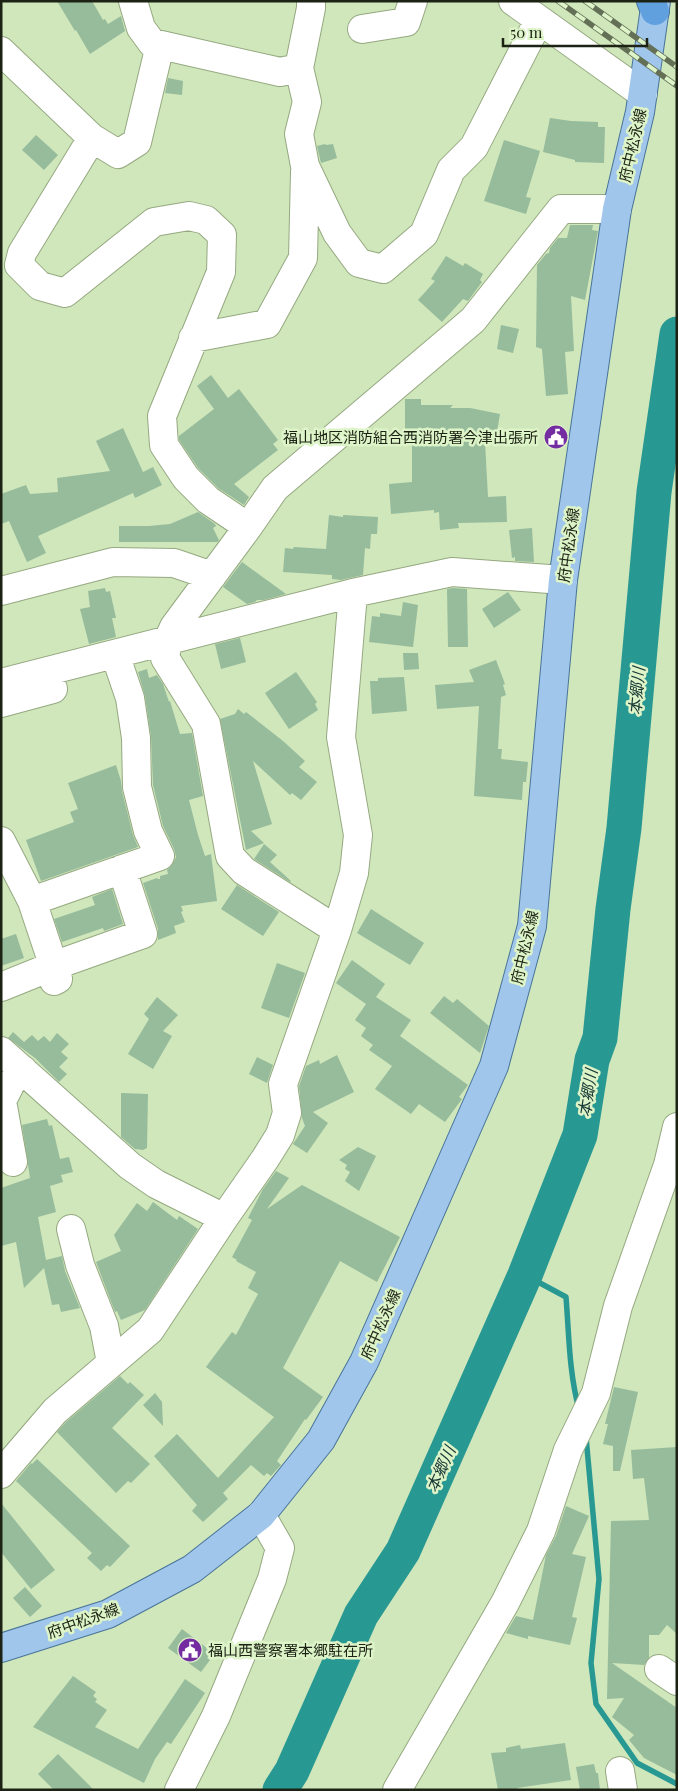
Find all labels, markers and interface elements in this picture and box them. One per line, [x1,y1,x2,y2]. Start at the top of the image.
scale bar [503,15,647,47]
text: 50 m [510,22,543,42]
street label: 府中松永線 [614,106,650,184]
public building icon: 福山地区消防組合西消防署今津出張所 [543,424,569,450]
place label: 福山地区消防組合西消防署今津出張所 [283,427,538,447]
street label: 府中松永線 [553,506,583,584]
water label: 本郷川 [623,664,649,716]
street label: 府中松永線 [506,908,542,986]
water label: 本郷川 [573,1066,601,1118]
street label: 府中松永線 [356,1286,404,1362]
water label: 本郷川 [421,1441,460,1495]
street label: 府中松永線 [44,1598,122,1642]
public building icon: 福山西警察署本郷駐在所 [177,1637,203,1663]
place label: 福山西警察署本郷駐在所 [208,1640,373,1660]

